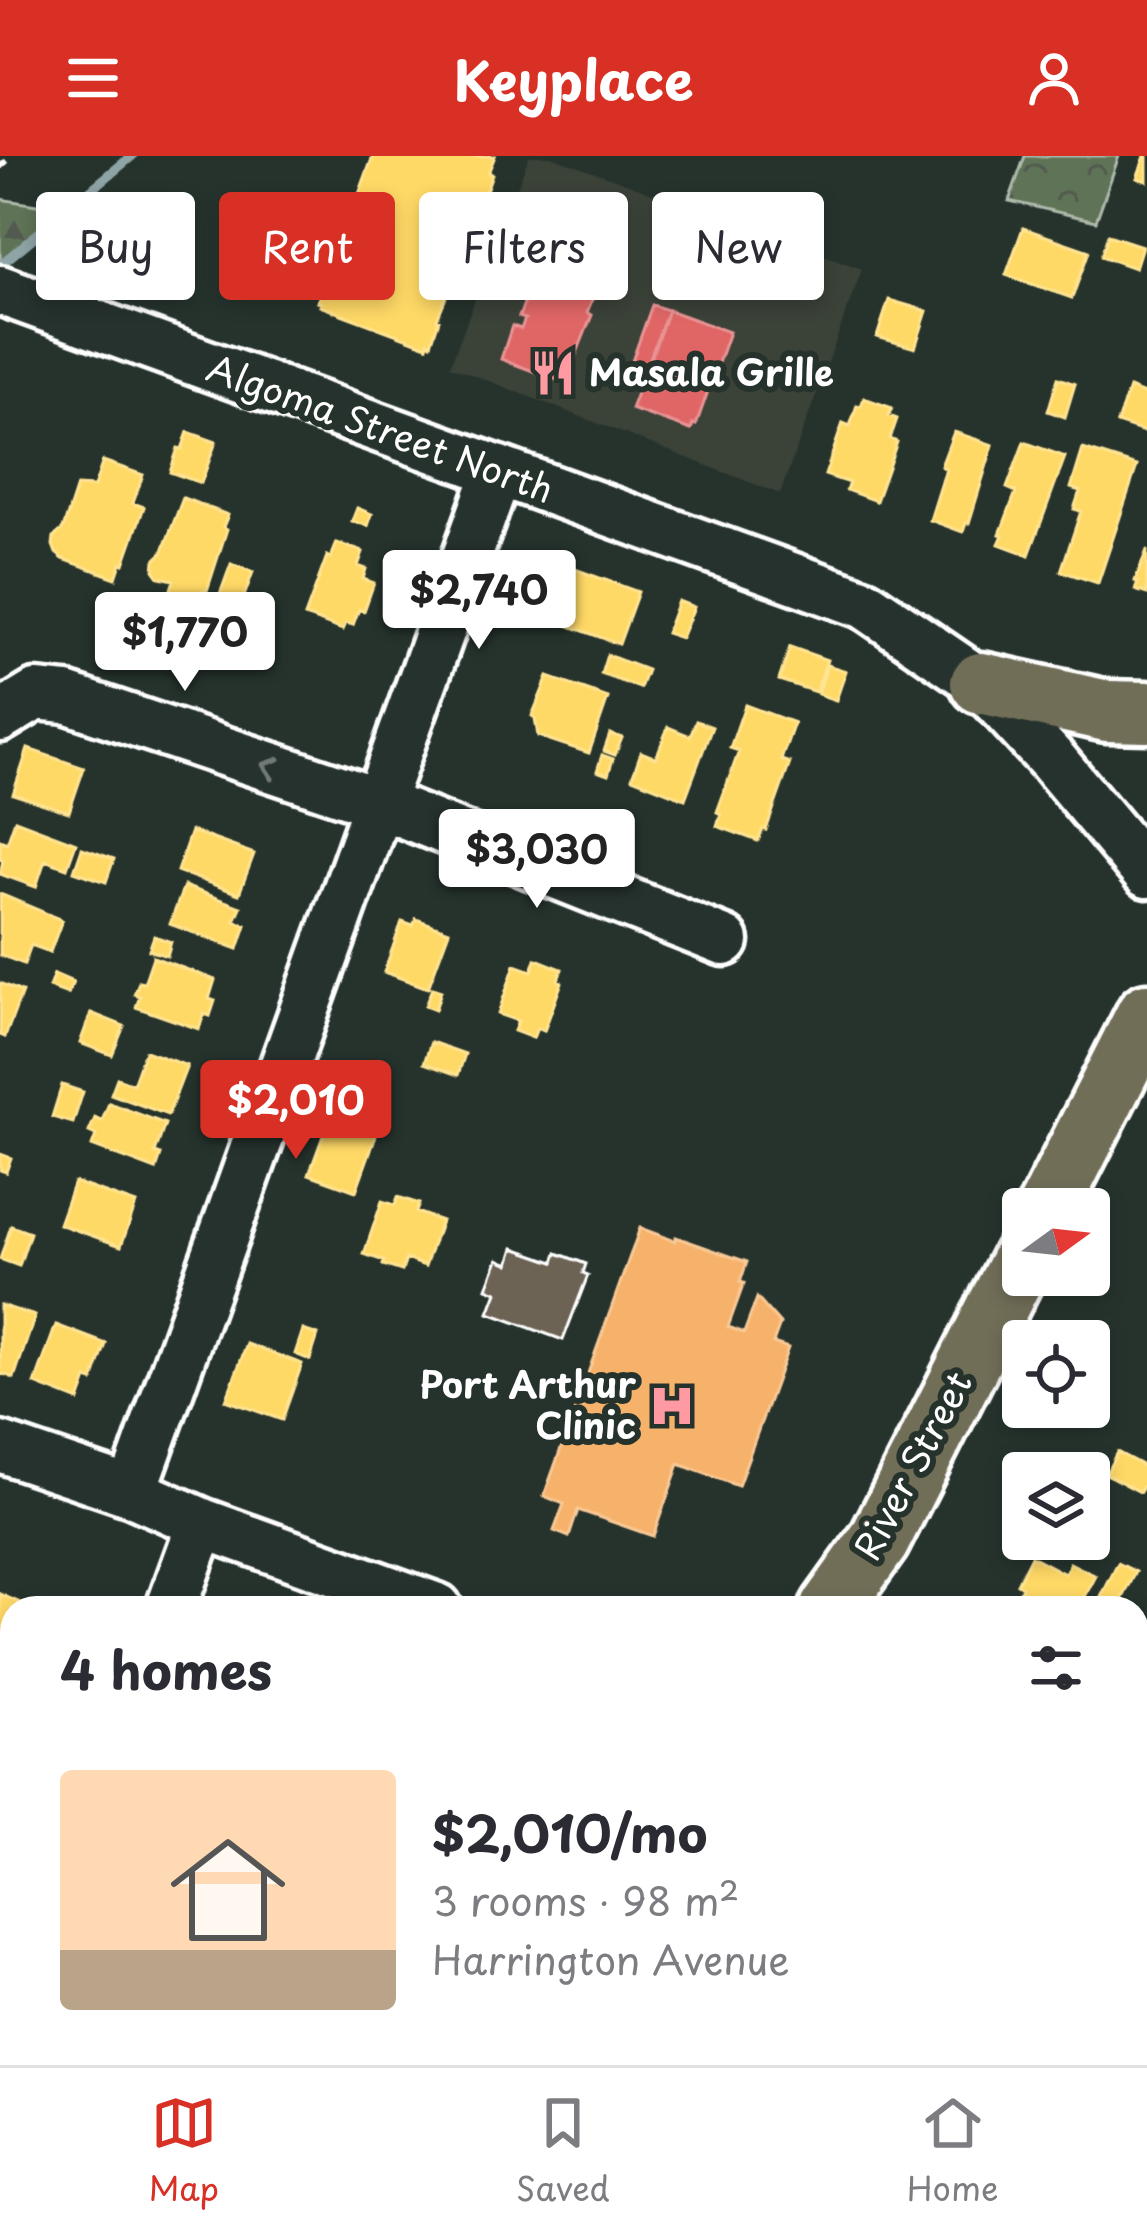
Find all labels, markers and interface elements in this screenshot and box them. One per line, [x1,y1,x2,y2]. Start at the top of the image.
text: Keyplace [453,38,694,119]
icon: menu [60,45,126,111]
icon: person [1021,45,1087,111]
chip: Buy [36,192,195,300]
chip: Rent [219,192,395,300]
chip: Filters [419,192,628,300]
chip: New [652,192,824,300]
street label: Algoma Street North [200,339,562,515]
place label: Masala Grille [589,344,834,398]
restaurant icon: Masala Grille [528,348,578,398]
pin: $2,740 [381,550,577,652]
text: $2,740 [410,559,548,618]
pin: $1,770 [87,592,283,694]
text: $1,770 [122,601,248,660]
one-way arrow [260,756,281,781]
pin: $3,030 [439,809,635,911]
text: $3,030 [466,818,608,877]
pin: $2,010 [198,1060,394,1162]
text: $2,010 [227,1069,365,1128]
north arrow [1002,1188,1110,1296]
map controls [1002,1188,1110,1560]
button: locate [1002,1320,1110,1428]
place label: Port Arthur Clinic [419,1356,636,1451]
street label: River Street [839,1361,984,1569]
hospital icon: Port Arthur Clinic [647,1381,697,1431]
button: layers [1002,1452,1110,1560]
text: 4 homes [60,1630,272,1707]
icon: filters [1023,1635,1089,1701]
text: $2,010/mo [432,1793,707,1870]
icon: home [156,1818,300,1962]
text: 3 rooms · 98 m² [432,1870,739,1929]
text: Harrington Avenue [432,1929,790,1988]
tab: Map [149,2090,219,2212]
tab: Saved [516,2090,610,2212]
tab: Home [907,2090,998,2212]

